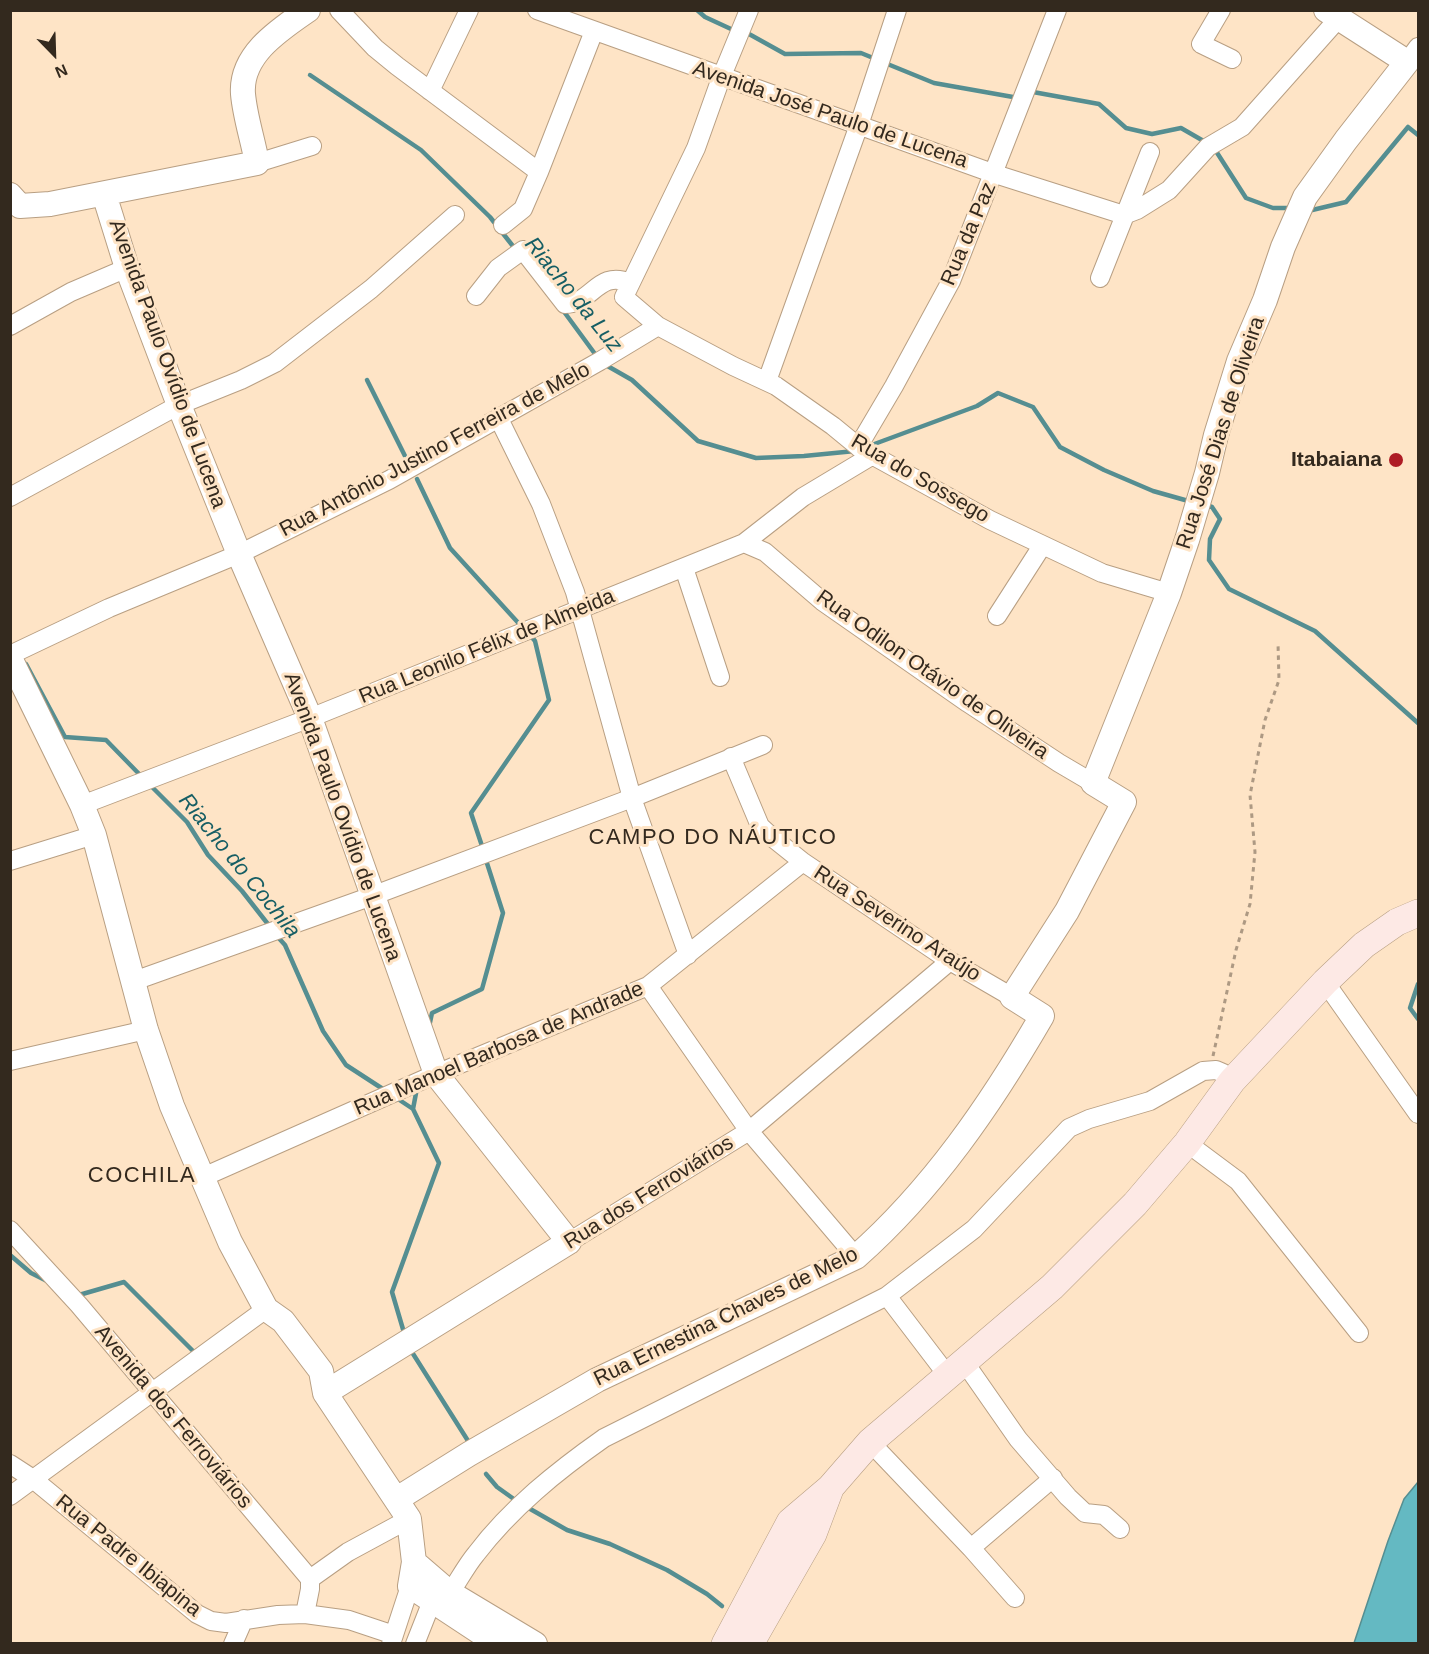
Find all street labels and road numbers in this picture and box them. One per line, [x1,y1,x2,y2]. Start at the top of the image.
street label: Avenida José Paulo de Lucena [689,56,971,174]
street label: Rua da Paz [936,179,1002,289]
street label: Avenida Paulo Ovídio de Lucena [103,216,231,512]
street label: Rua José Dias de Oliveira [1172,314,1270,552]
street label: Rua Antônio Justino Ferreira de Melo [276,357,594,543]
street label: Rua do Sossego [846,429,994,529]
street label: Rua Leonilo Félix de Almeida [356,584,618,710]
street label: Rua Odilon Otávio de Oliveira [811,585,1053,765]
street label: Avenida Paulo Ovídio de Lucena [278,669,406,965]
street label: Rua Severino Araújo [809,861,985,987]
street label: Rua Manoel Barbosa de Andrade [351,977,647,1121]
street label: Rua dos Ferroviários [560,1131,738,1255]
street label: Rua Ernestina Chaves de Melo [590,1242,862,1392]
street label: Avenida dos Ferroviários [89,1320,257,1514]
street label: Rua Padre Ibiapina [50,1490,206,1622]

